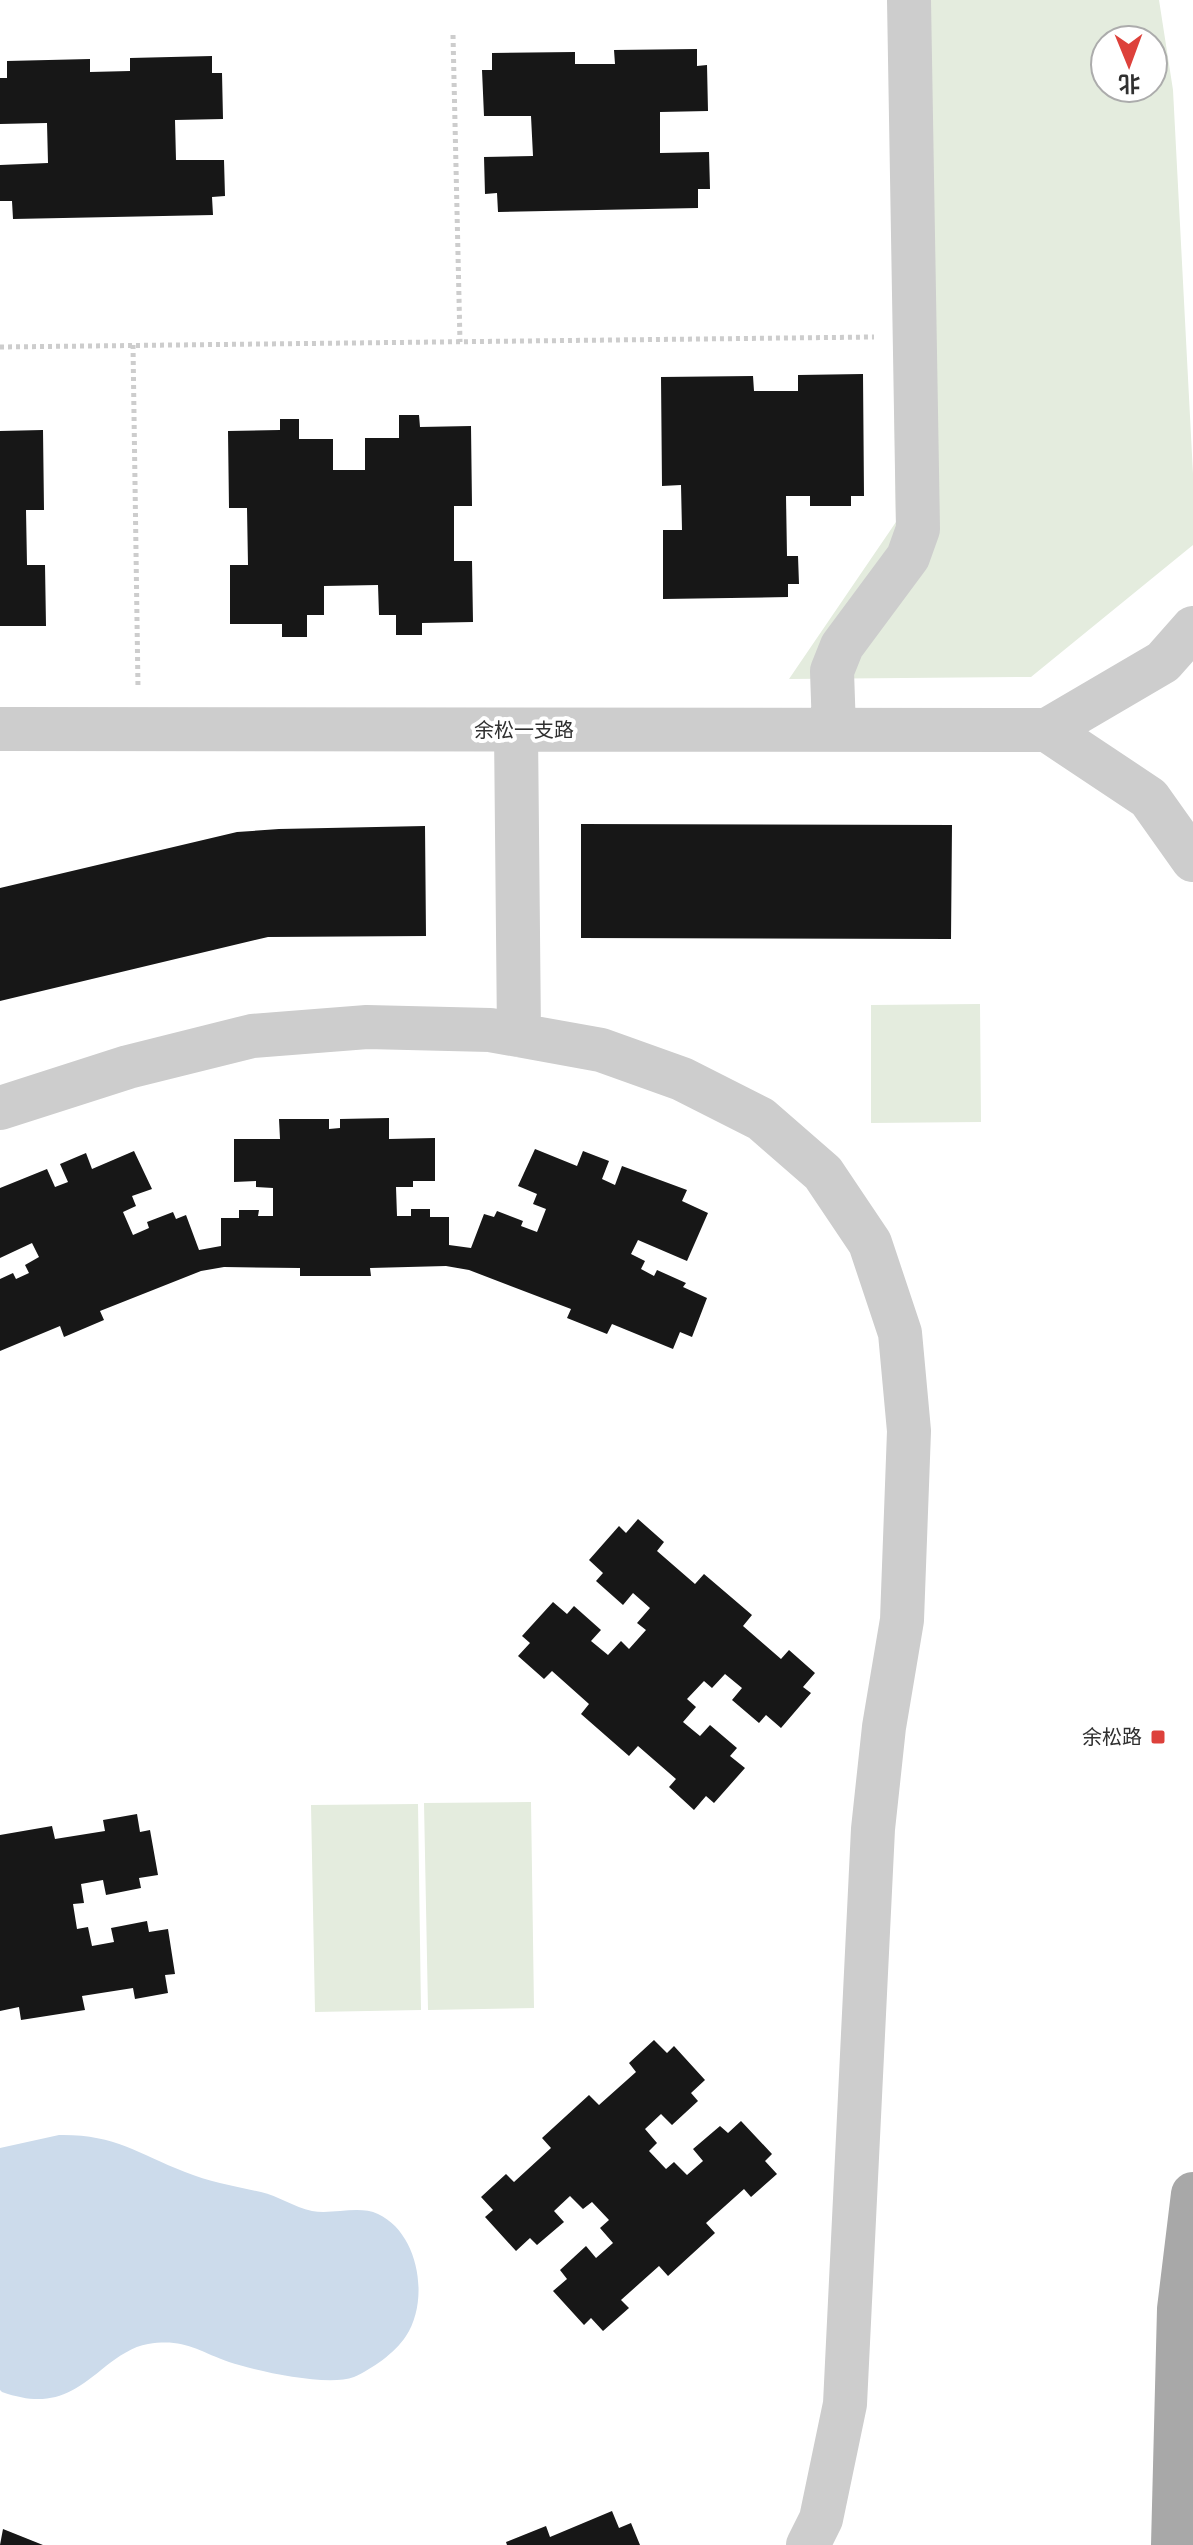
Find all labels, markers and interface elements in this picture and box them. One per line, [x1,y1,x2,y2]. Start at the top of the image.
north arrow [1089,24,1169,104]
text: 北 [1118,70,1141,98]
street label: 余松一支路 [474,717,574,742]
place label: 余松路 [1082,1724,1142,1749]
marker: 余松路 [1149,1728,1167,1746]

